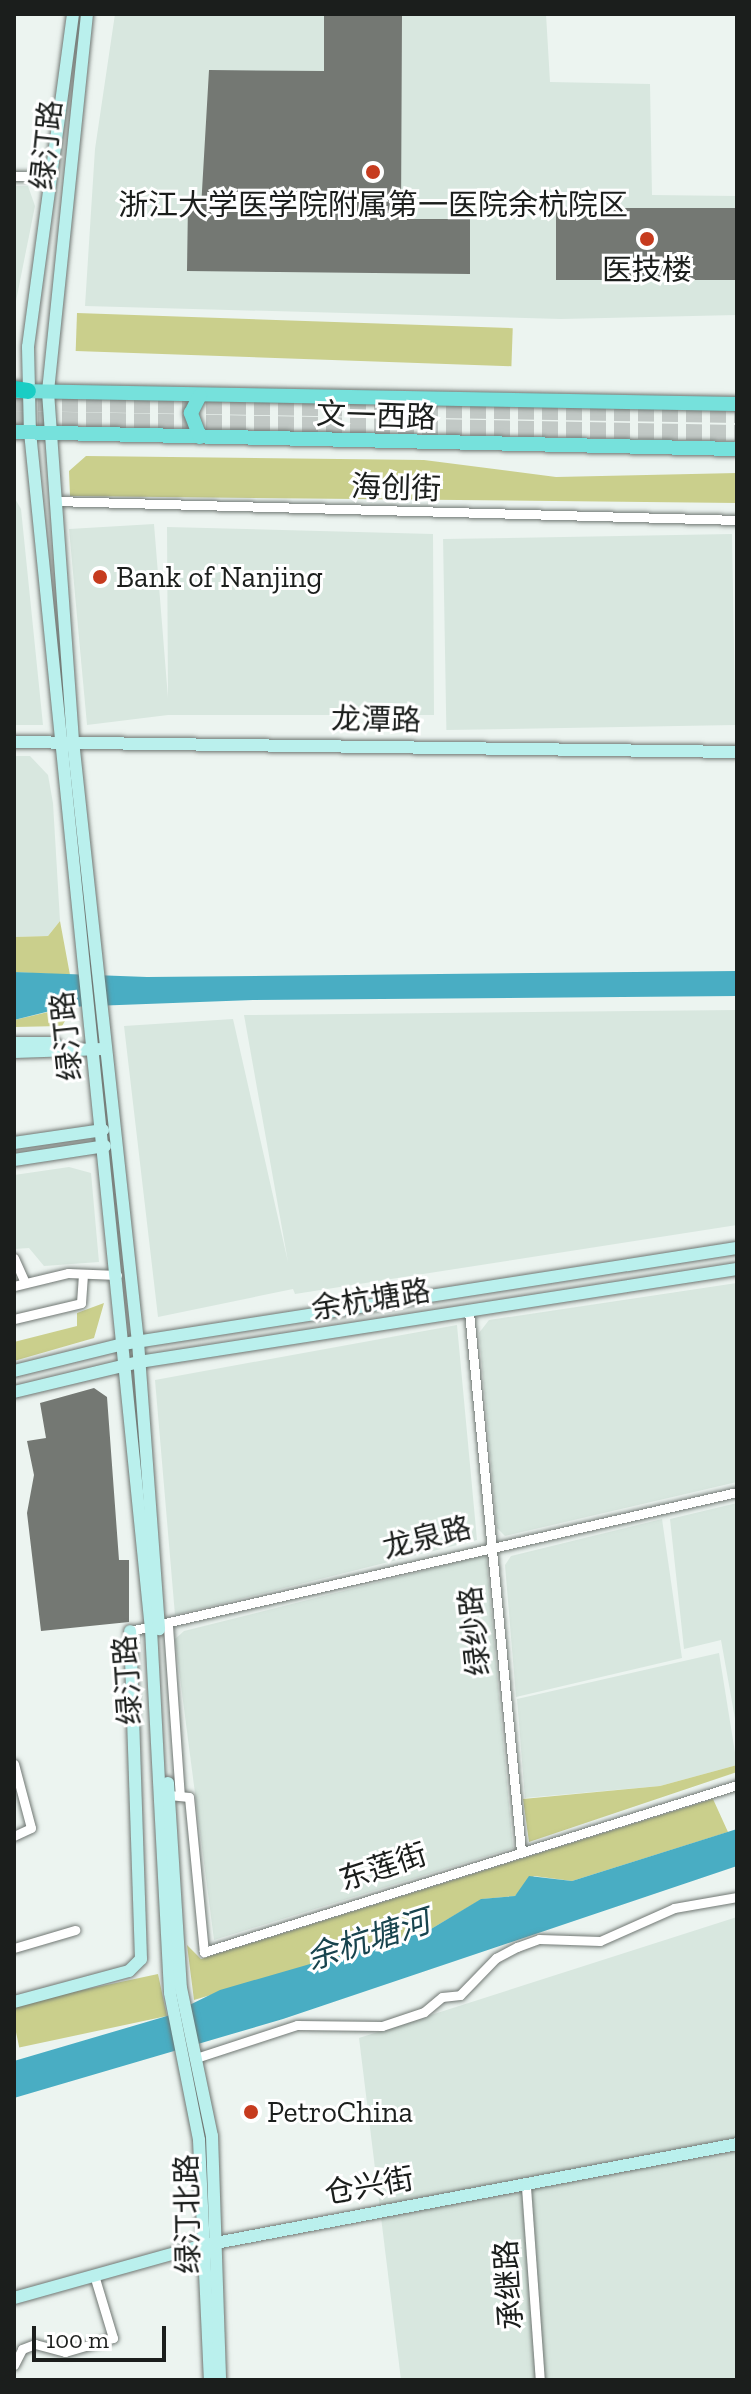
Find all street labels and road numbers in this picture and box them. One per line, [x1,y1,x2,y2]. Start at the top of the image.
street label: 绿汀路 [24,98,70,192]
street label: 文一西路 [315,396,437,436]
street label: 海创街 [350,468,442,508]
street label: 龙潭路 [331,701,421,739]
street label: 绿汀路 [44,989,90,1083]
street label: 余杭塘路 [309,1273,433,1327]
street label: 龙泉路 [379,1510,475,1566]
street label: 绿纱路 [452,1584,498,1678]
street label: 绿汀路 [107,1634,149,1726]
street label: 东莲街 [335,1836,431,1898]
street label: 绿汀北路 [169,2154,207,2274]
street label: 仓兴街 [322,2160,416,2212]
street label: 承继路 [488,2239,530,2331]

